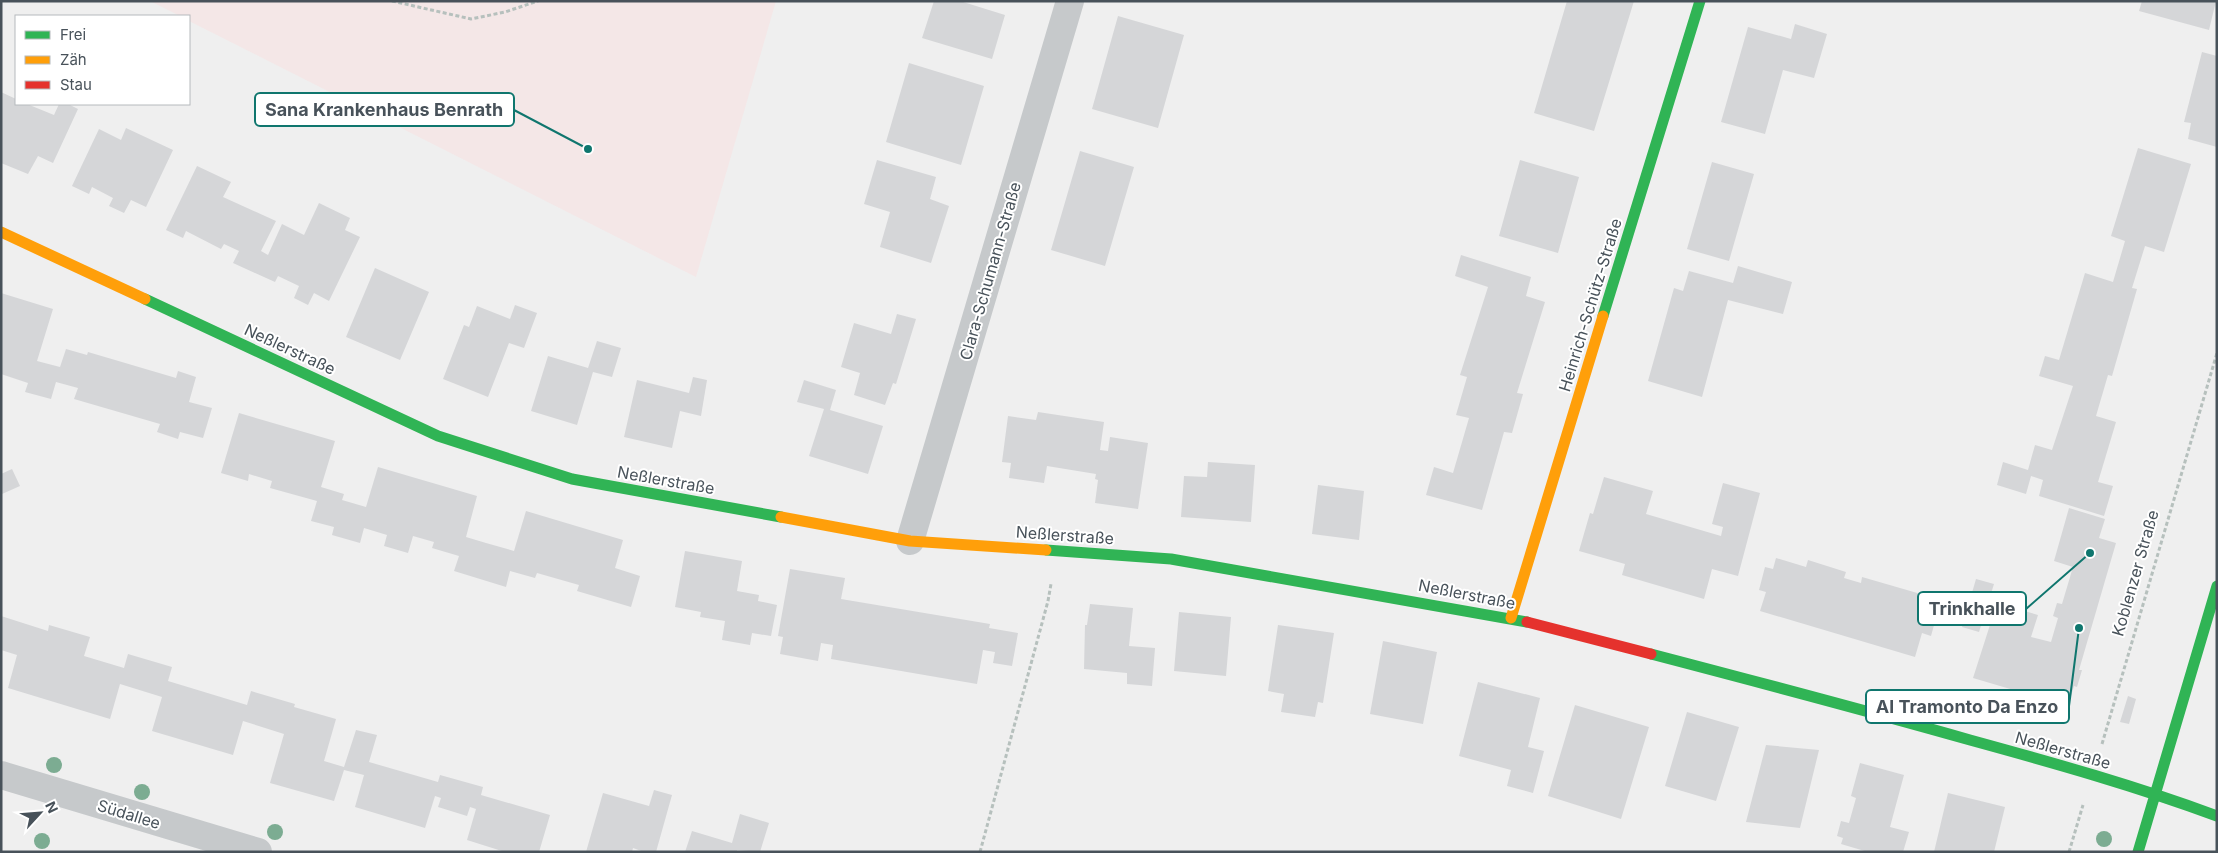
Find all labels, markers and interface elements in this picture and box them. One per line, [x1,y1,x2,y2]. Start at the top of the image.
legend [15,15,190,105]
text: Frei [60,25,86,44]
text: Zäh [60,50,87,69]
text: Stau [60,75,92,94]
callout: Sana Krankenhaus Benrath [255,93,514,126]
text: Sana Krankenhaus Benrath [265,99,503,120]
street label: Clara-Schumann-Straße [955,180,1025,362]
street label: Heinrich-Schütz-Straße [1554,216,1626,394]
street label: Neßlerstraße [241,319,339,379]
street label: Neßlerstraße [616,462,716,498]
street label: Koblenzer Straße [2107,508,2163,638]
street label: Neßlerstraße [1015,522,1115,548]
street label: Neßlerstraße [1417,575,1517,613]
callout: Trinkhalle [1918,592,2026,625]
text: Trinkhalle [1928,598,2016,619]
callout: Al Tramonto Da Enzo [1866,690,2069,723]
text: Al Tramonto Da Enzo [1876,696,2058,717]
street label: Neßlerstraße [2013,727,2113,773]
north arrow [15,788,65,838]
street label: Südallee [95,795,163,833]
text: N [42,799,62,816]

